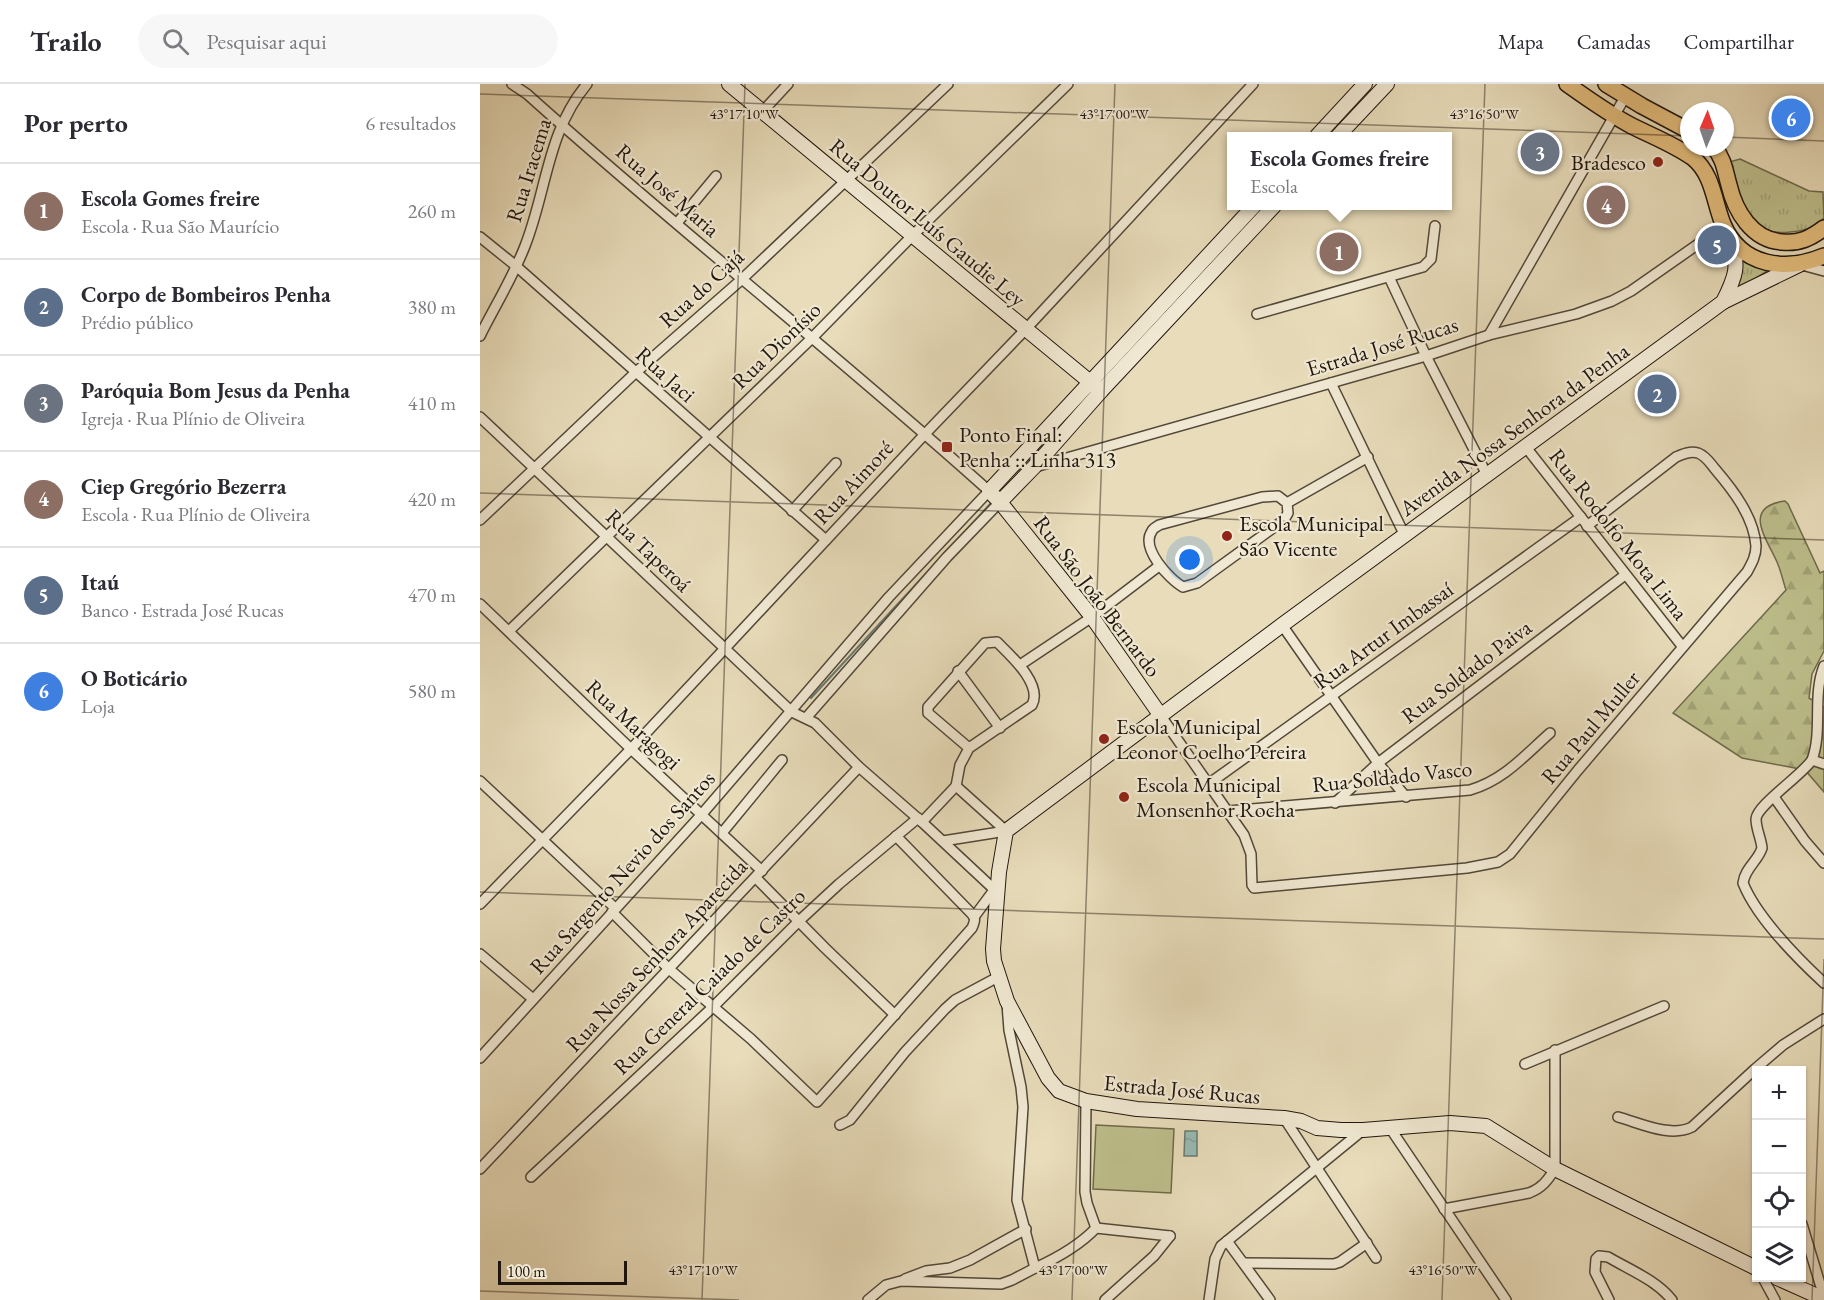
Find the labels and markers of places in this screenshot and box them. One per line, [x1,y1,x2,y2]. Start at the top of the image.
pin: 6 [1772,96,1810,141]
pin: 3 [1520,130,1560,174]
place label: Bradesco [1571,148,1646,177]
marker: Bradesco [1651,155,1665,169]
pin: 4 [1586,182,1626,228]
pin: 5 [1698,222,1736,268]
pin: 1 [1320,230,1358,274]
pin: 2 [1638,372,1676,416]
place label: Ponto Final: Penha :: Linha 313 [959,420,1116,474]
marker: Ponto Final: Penha :: Linha 313 [940,440,954,454]
place label: Escola Municipal São Vicente [1239,509,1384,563]
marker: Escola Municipal São Vicente [1220,529,1234,543]
place label: Escola Municipal Leonor Coelho Pereira [1116,712,1307,766]
marker: Escola Municipal Leonor Coelho Pereira [1097,732,1111,746]
place label: Escola Municipal Monsenhor Rocha [1136,770,1295,824]
marker: Escola Municipal Monsenhor Rocha [1117,790,1131,804]

